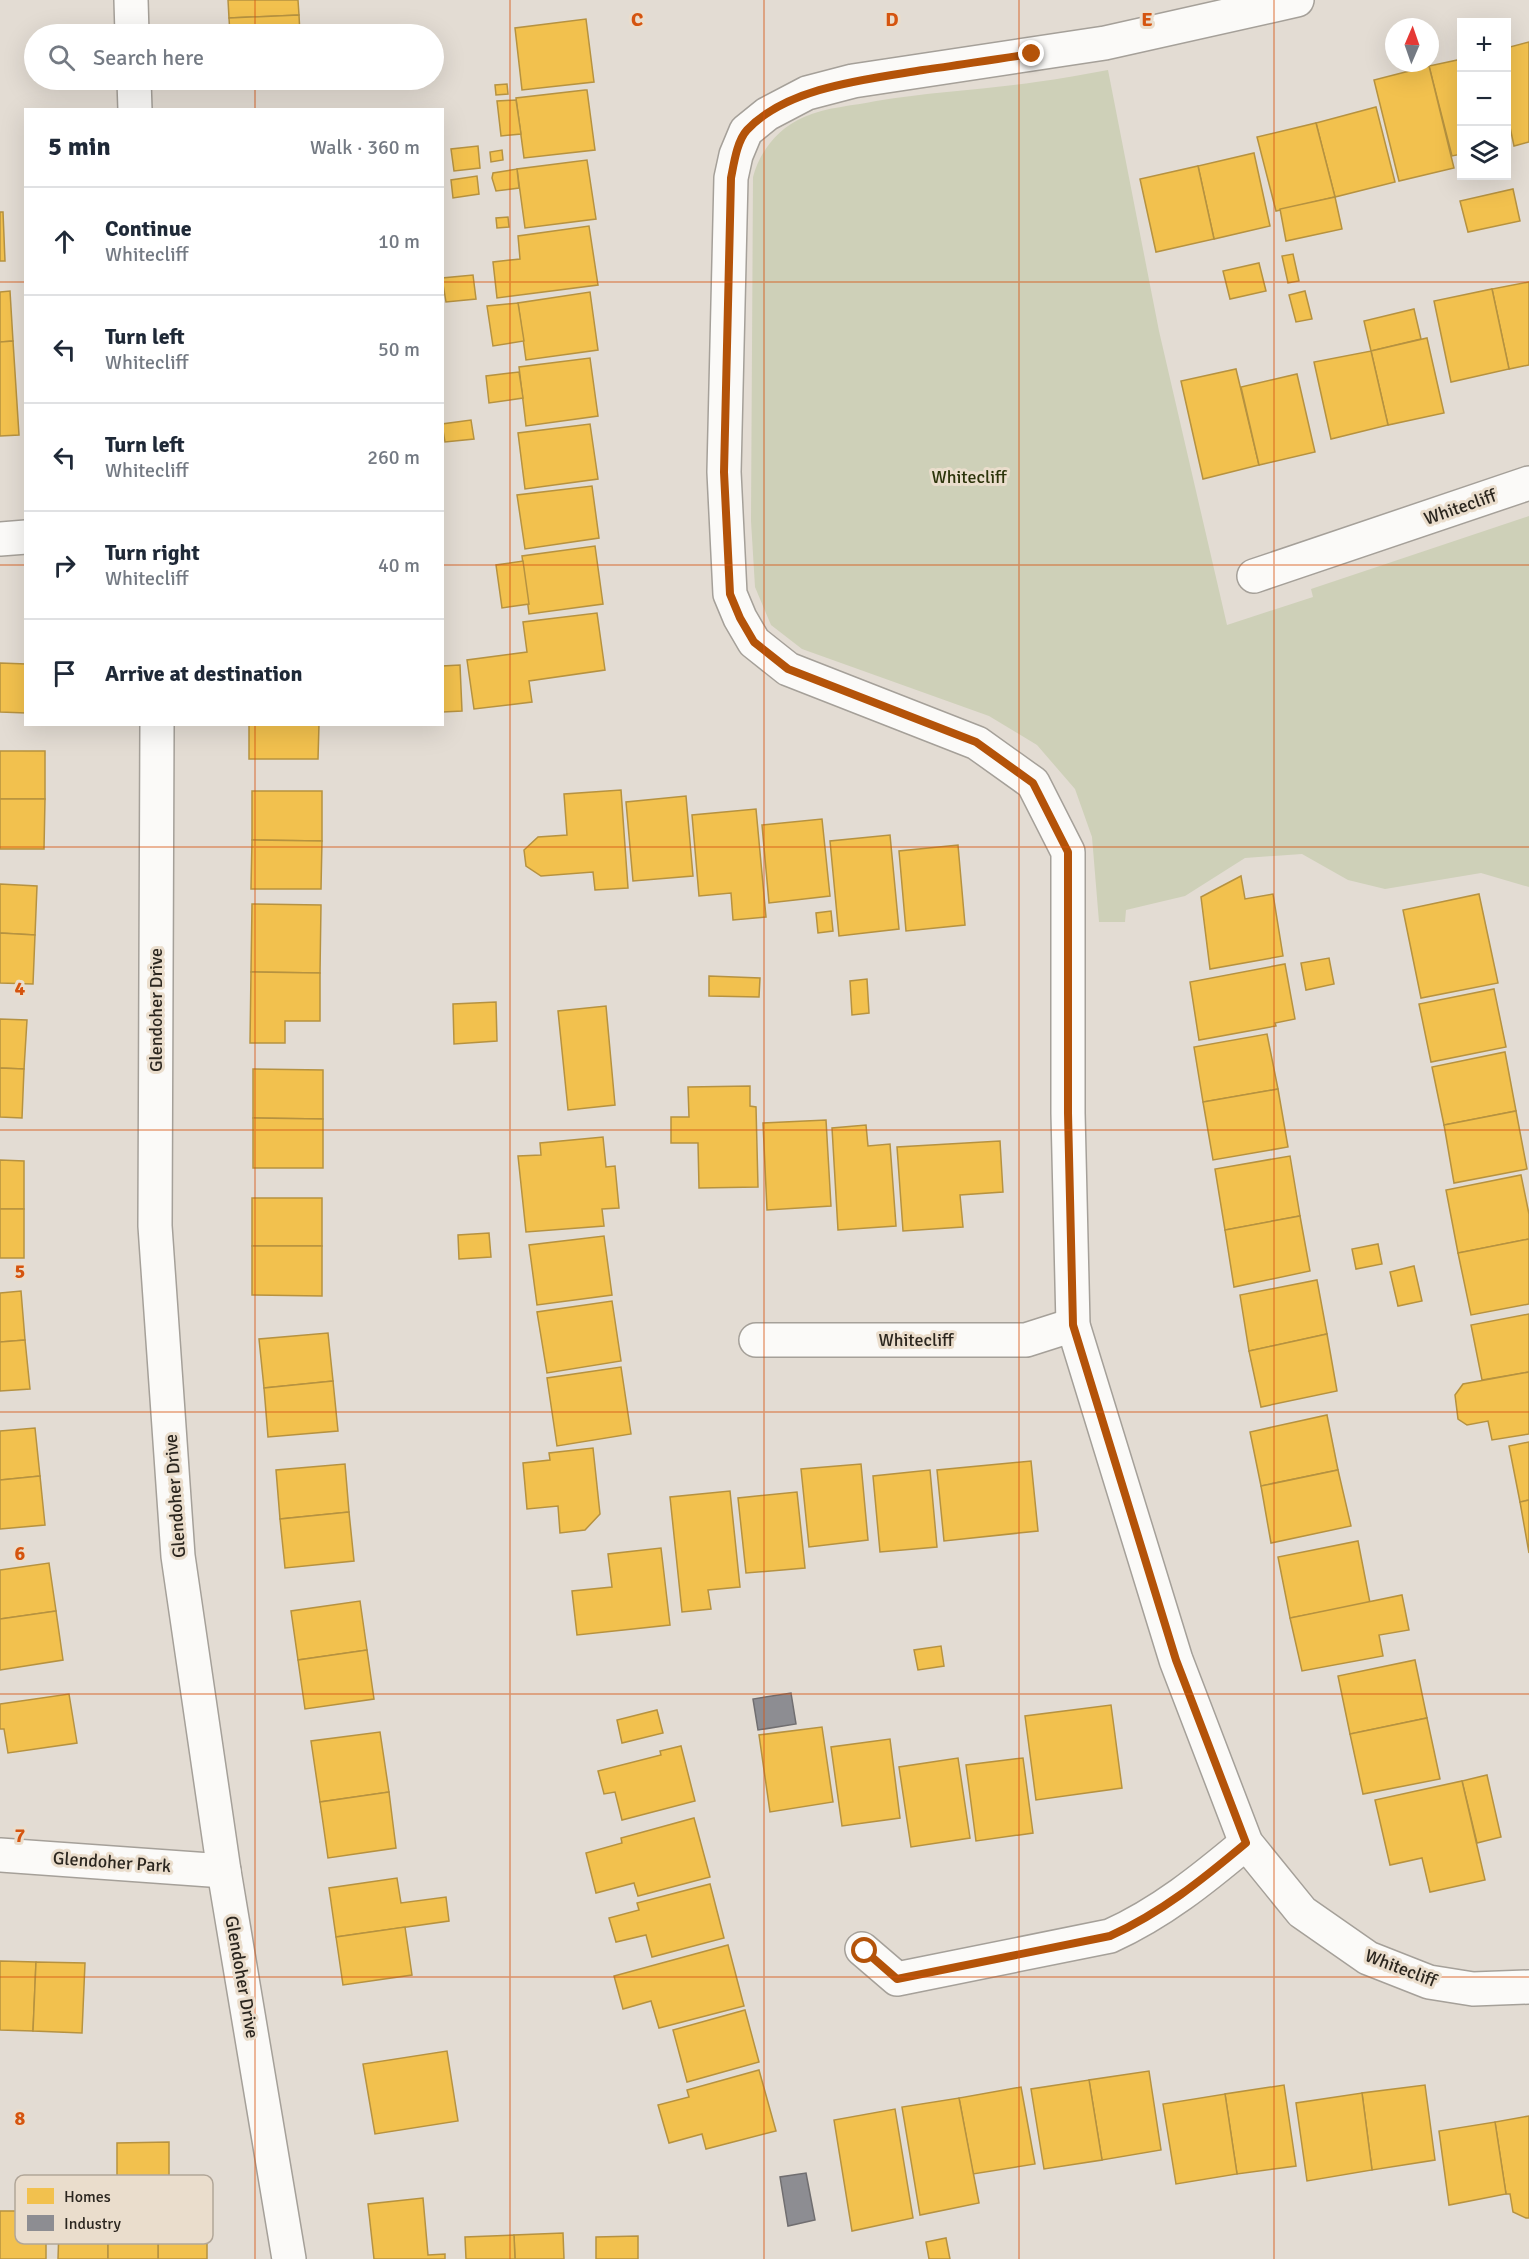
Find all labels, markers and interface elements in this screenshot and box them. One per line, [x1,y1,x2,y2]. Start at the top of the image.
text: C [631,7,643,32]
text: D [885,7,899,32]
text: E [1141,7,1153,32]
north arrow [1385,18,1439,72]
map controls [1457,18,1511,180]
button: + [1457,18,1511,72]
search box [24,24,444,90]
route end [1018,40,1044,66]
icon: search [45,41,78,74]
text: Search here [93,44,204,71]
button: − [1457,72,1511,126]
button: layers [1457,126,1511,180]
text: 5 min [48,131,111,163]
text: Walk · 360 m [310,135,420,160]
text: Continue [105,215,192,242]
icon: ahead [48,225,81,258]
text: 10 m [378,229,420,254]
text: Whitecliff [105,242,188,267]
text: Turn left [105,323,185,350]
icon: left [48,333,81,366]
text: 50 m [378,337,420,362]
text: Whitecliff [105,350,188,375]
text: Turn left [105,431,185,458]
icon: left [48,441,81,474]
text: 260 m [367,445,420,470]
text: Whitecliff [105,458,188,483]
park label: Whitecliff [931,466,1008,488]
street label: Whitecliff [1421,484,1500,530]
text: Turn right [105,539,200,566]
icon: right [48,549,81,582]
text: 40 m [378,553,420,578]
text: Whitecliff [105,566,188,591]
icon: arrive [48,657,81,690]
text: Arrive at destination [105,660,302,687]
street label: Glendoher Drive [145,948,167,1072]
text: 4 [15,976,26,1001]
text: 5 [15,1259,25,1284]
street label: Whitecliff [878,1329,955,1351]
street label: Glendoher Drive [160,1433,190,1559]
text: 6 [15,1541,26,1566]
text: 7 [15,1823,26,1848]
street label: Glendoher Park [52,1847,172,1877]
street label: Glendoher Drive [220,1914,264,2040]
route start [851,1937,877,1963]
street label: Whitecliff [1362,1944,1441,1992]
text: 8 [15,2106,26,2131]
legend [15,2175,213,2244]
text: Homes [64,2187,111,2207]
text: Industry [64,2214,122,2234]

